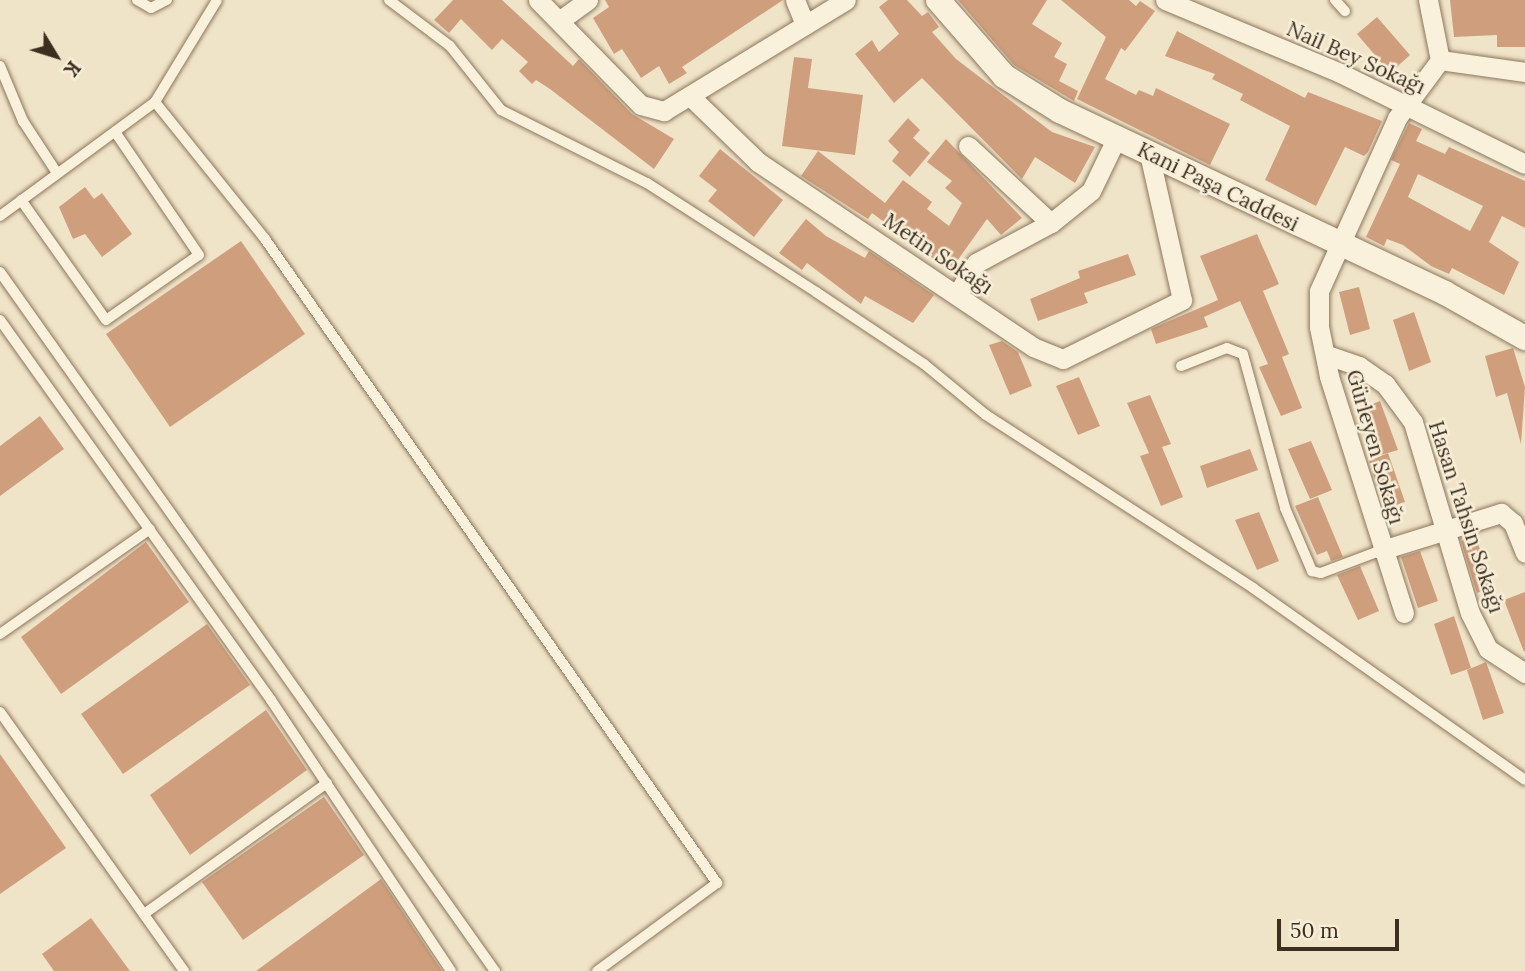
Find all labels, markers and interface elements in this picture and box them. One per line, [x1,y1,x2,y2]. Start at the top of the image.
street label: Nail Bey Sokağı [1283,16,1429,100]
north arrow [21,21,91,91]
text: K [59,56,86,82]
street label: Kani Paşa Caddesi [1133,137,1303,237]
street label: Metin Sokağı [878,208,998,300]
street label: Gürleyen Sokağı [1341,367,1409,527]
street label: Hasan Tahsin Sokağı [1423,418,1509,616]
scale bar [1280,904,1402,948]
text: 50 m [1290,917,1339,944]

